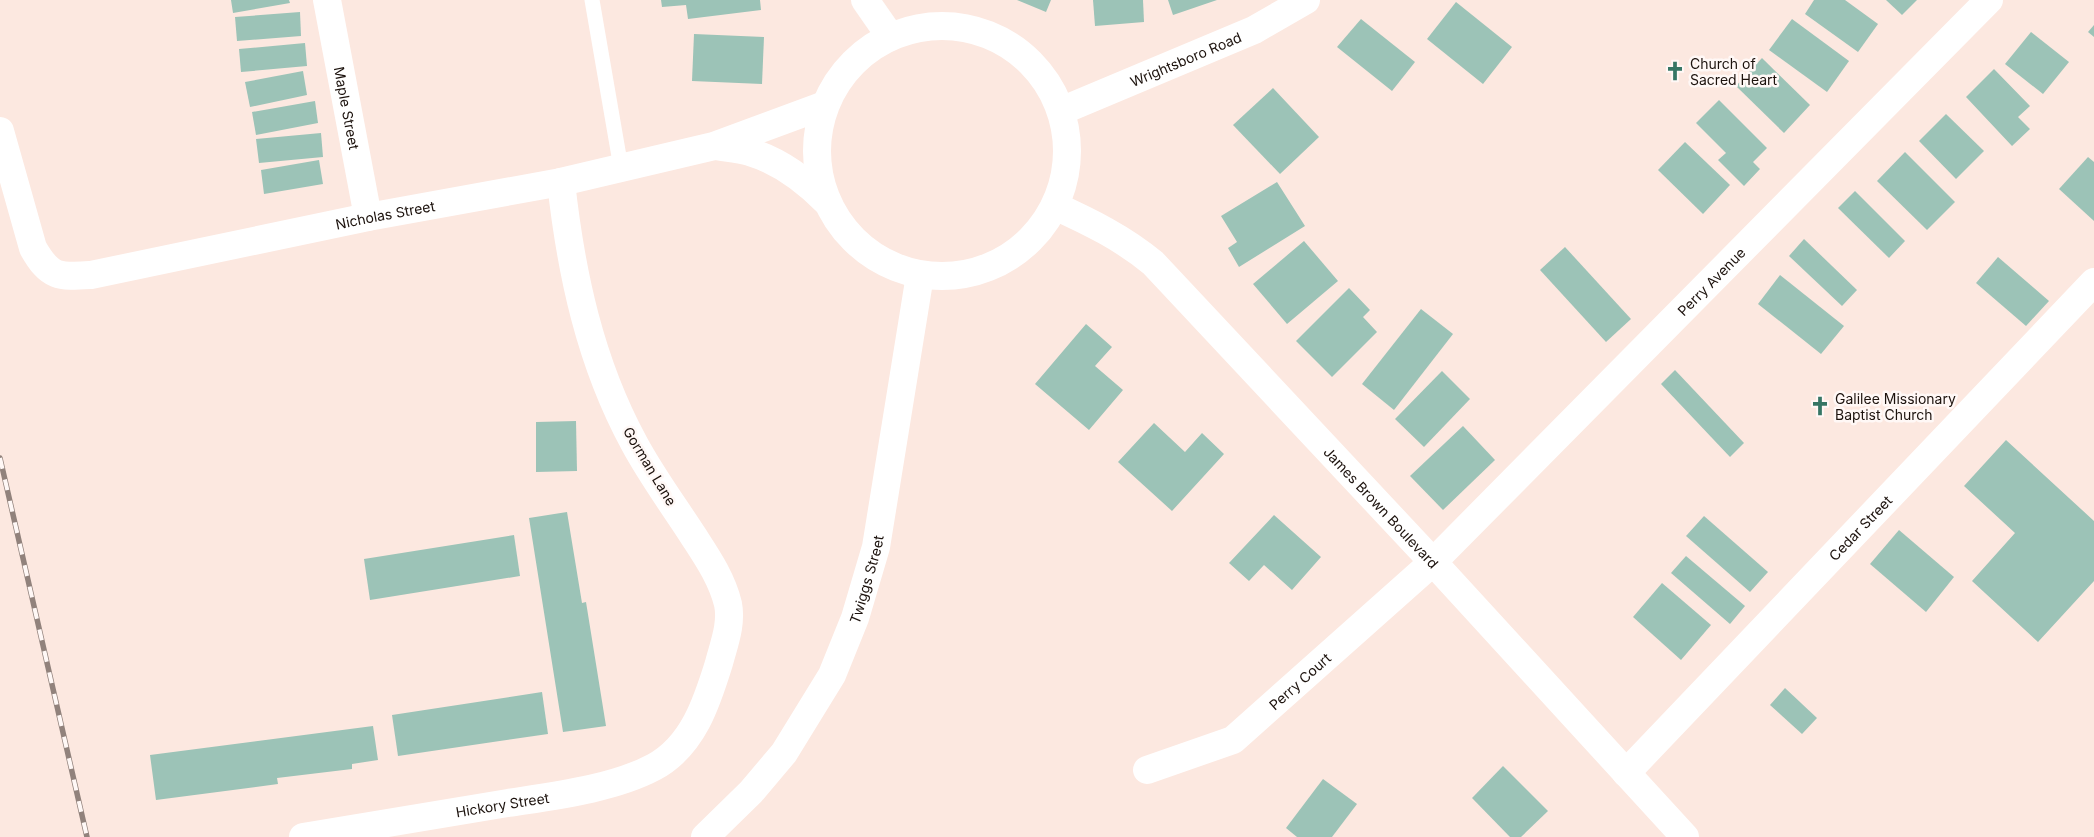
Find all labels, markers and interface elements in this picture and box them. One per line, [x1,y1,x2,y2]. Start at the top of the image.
street label: Wrightsboro Road [1127,28,1244,90]
place label: Church of Sacred Heart [1690,55,1778,88]
church icon: Church of Sacred Heart [1664,60,1686,82]
street label: Maple Street [331,65,364,151]
street label: Nicholas Street [334,196,437,232]
street label: Perry Avenue [1674,243,1748,319]
place label: Galilee Missionary Baptist Church [1835,390,1956,423]
church icon: Galilee Missionary Baptist Church [1809,395,1831,417]
street label: Gorman Lane [620,424,680,508]
street label: James Brown Boulevard [1321,443,1442,571]
street label: Cedar Street [1825,491,1895,564]
street label: Twiggs Street [845,533,886,626]
street label: Perry Court [1265,649,1334,713]
street label: Hickory Street [454,788,551,820]

